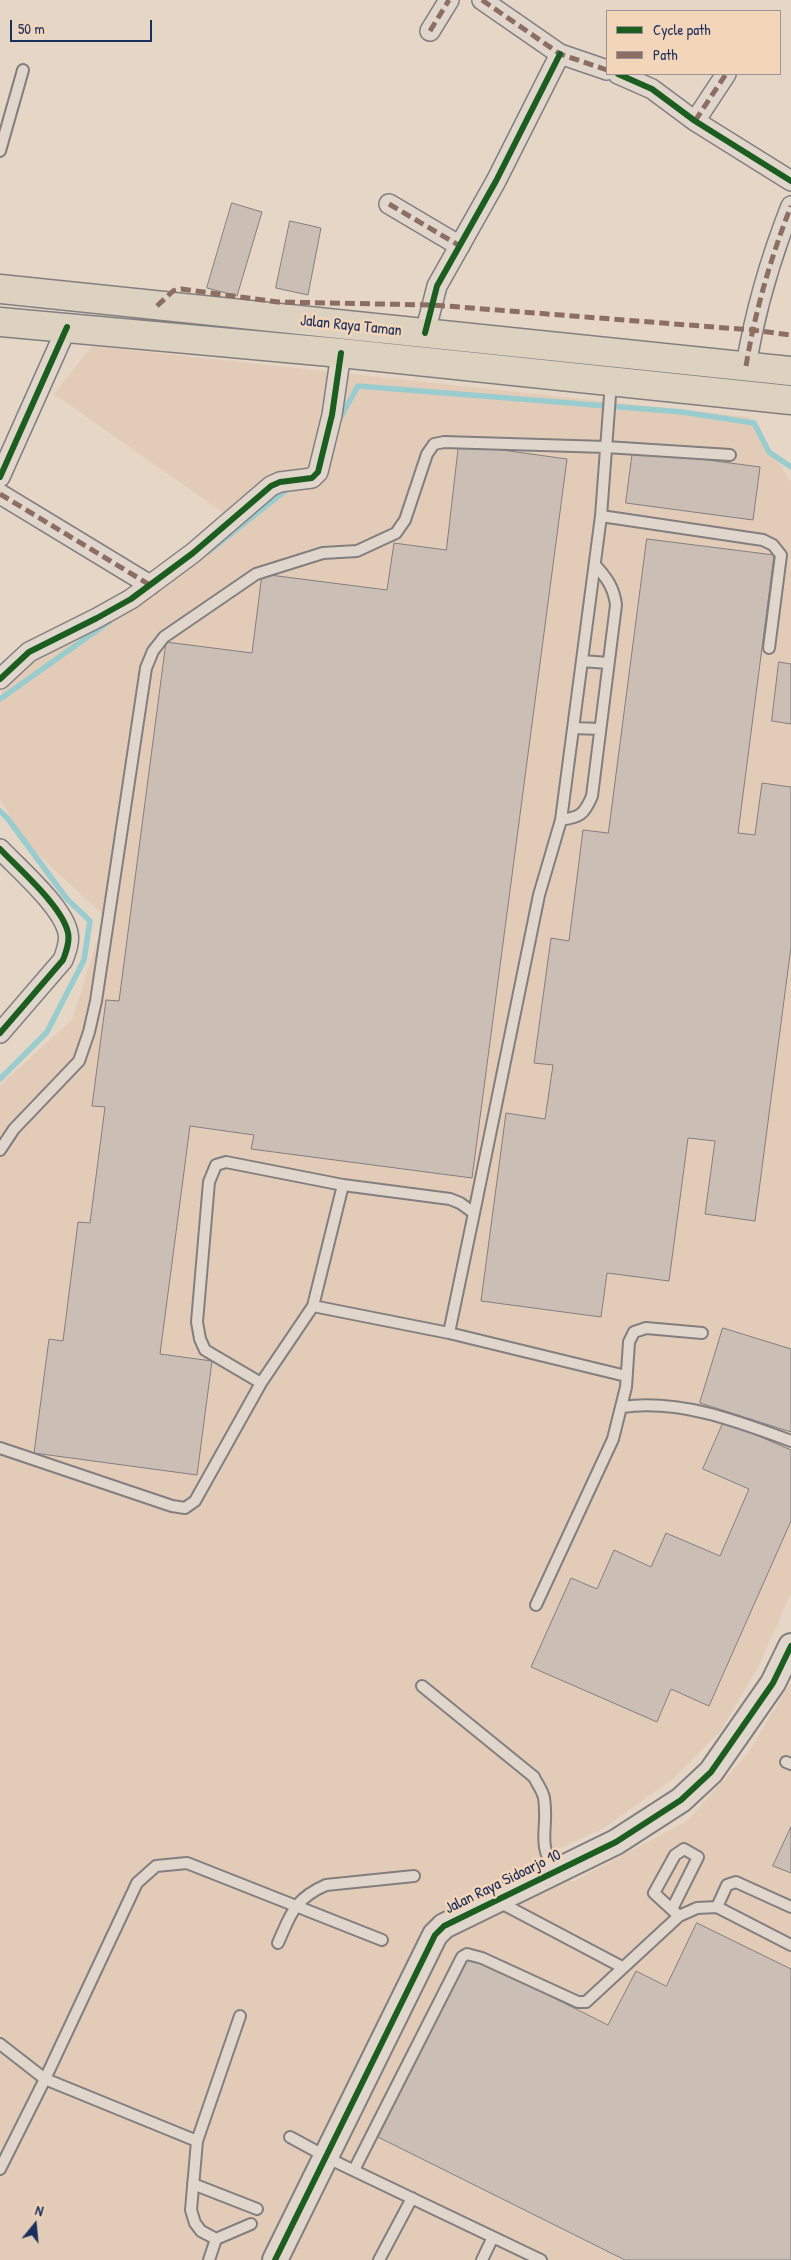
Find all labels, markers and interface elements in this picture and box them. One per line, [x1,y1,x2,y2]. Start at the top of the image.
scale bar [12,10,155,42]
legend [606,10,781,75]
text: 50 m [18,18,45,39]
text: Cycle path [653,19,711,40]
text: Path [653,44,678,65]
street label: Jalan Raya Taman [299,311,403,341]
street label: Jalan Raya Sidoarjo 10 [442,1846,564,1918]
north arrow [10,2200,60,2250]
text: N [33,2200,46,2220]

